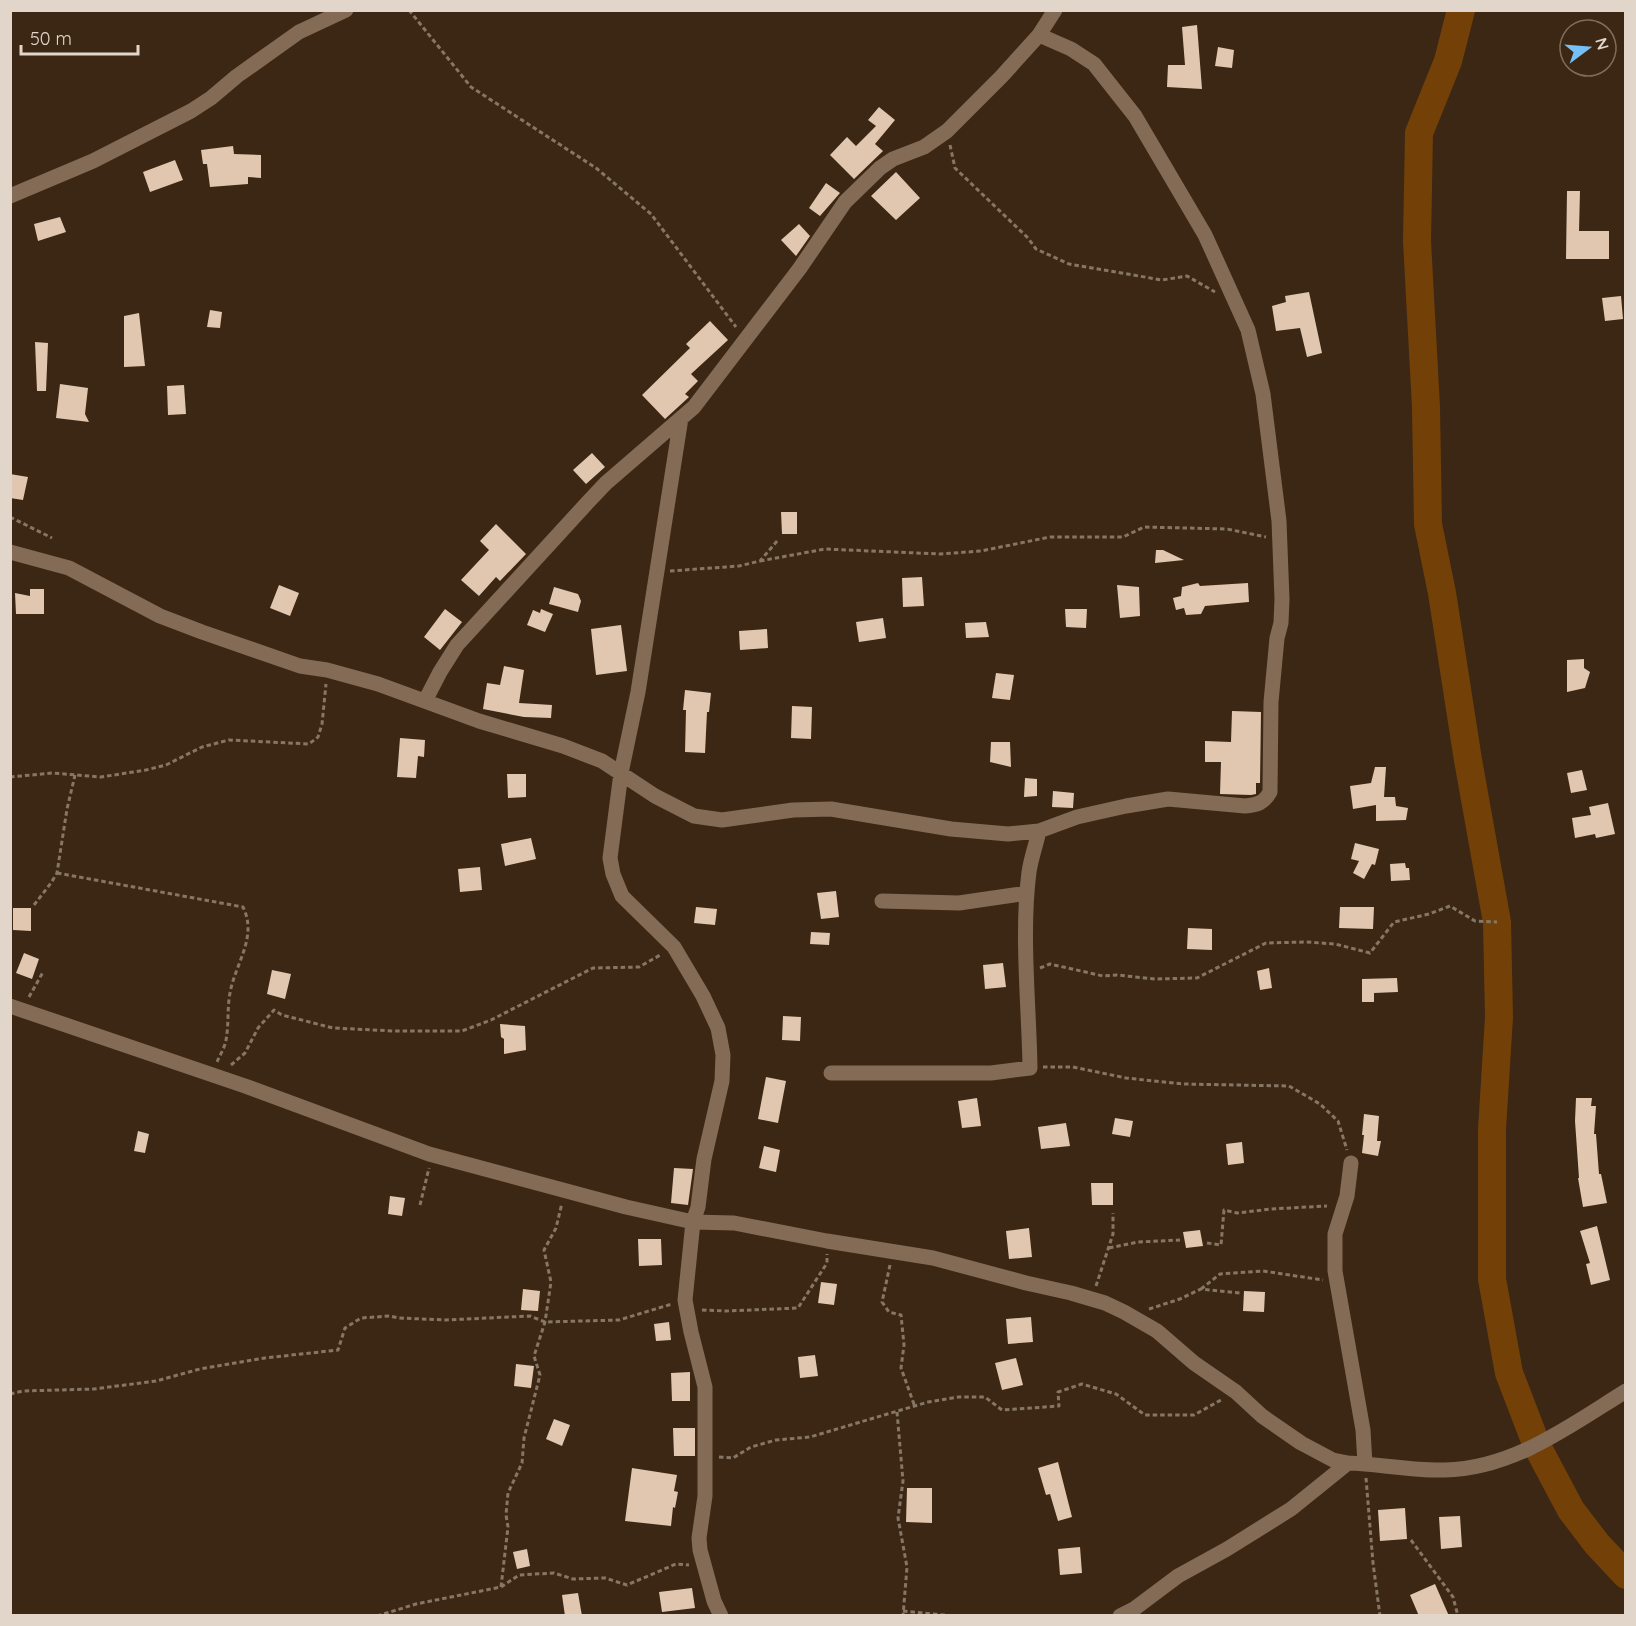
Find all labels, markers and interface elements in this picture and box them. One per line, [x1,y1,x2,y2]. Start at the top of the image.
scale bar [21,18,138,56]
north arrow [1558,18,1618,78]
text: 50 m [30,27,72,50]
text: N [1591,35,1614,52]

